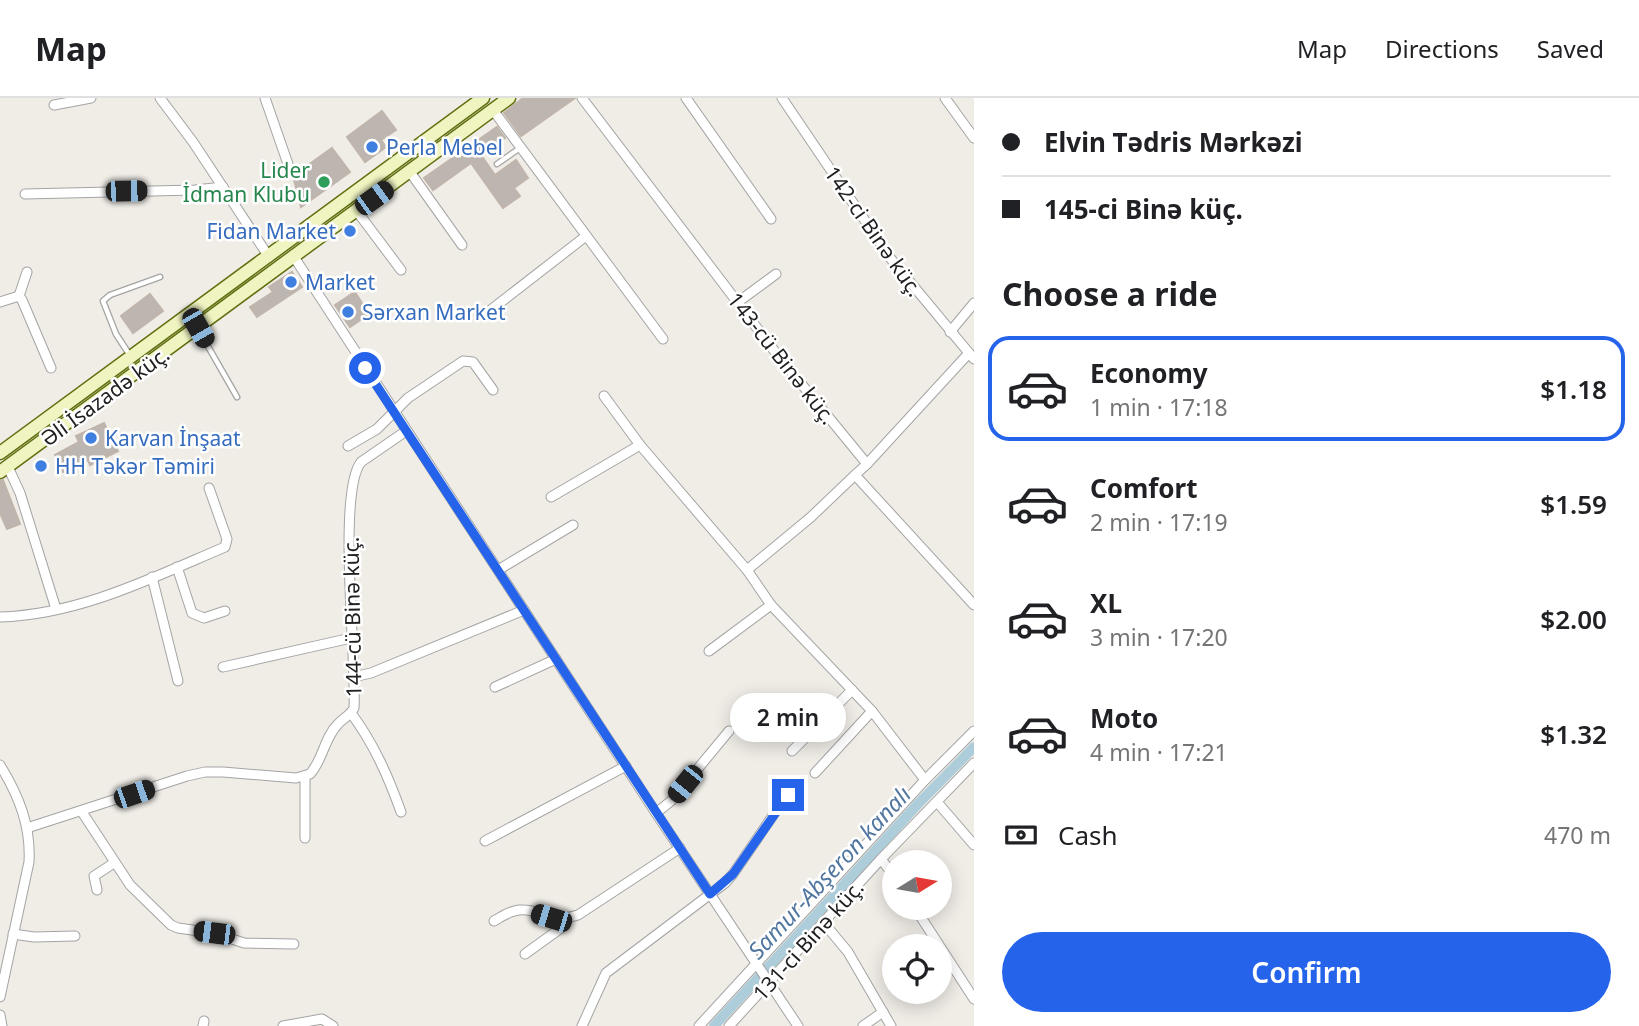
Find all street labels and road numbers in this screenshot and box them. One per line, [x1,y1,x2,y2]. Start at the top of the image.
street label: 142-ci Binə küç. [819,160,929,302]
street label: 143-cü Binə küç. [722,286,842,430]
street label: Əli İsazadə küç. [35,340,175,452]
street label: 144-cü Binə küç. [337,536,367,698]
street label: 131-ci Binə küç. [746,874,870,1006]

